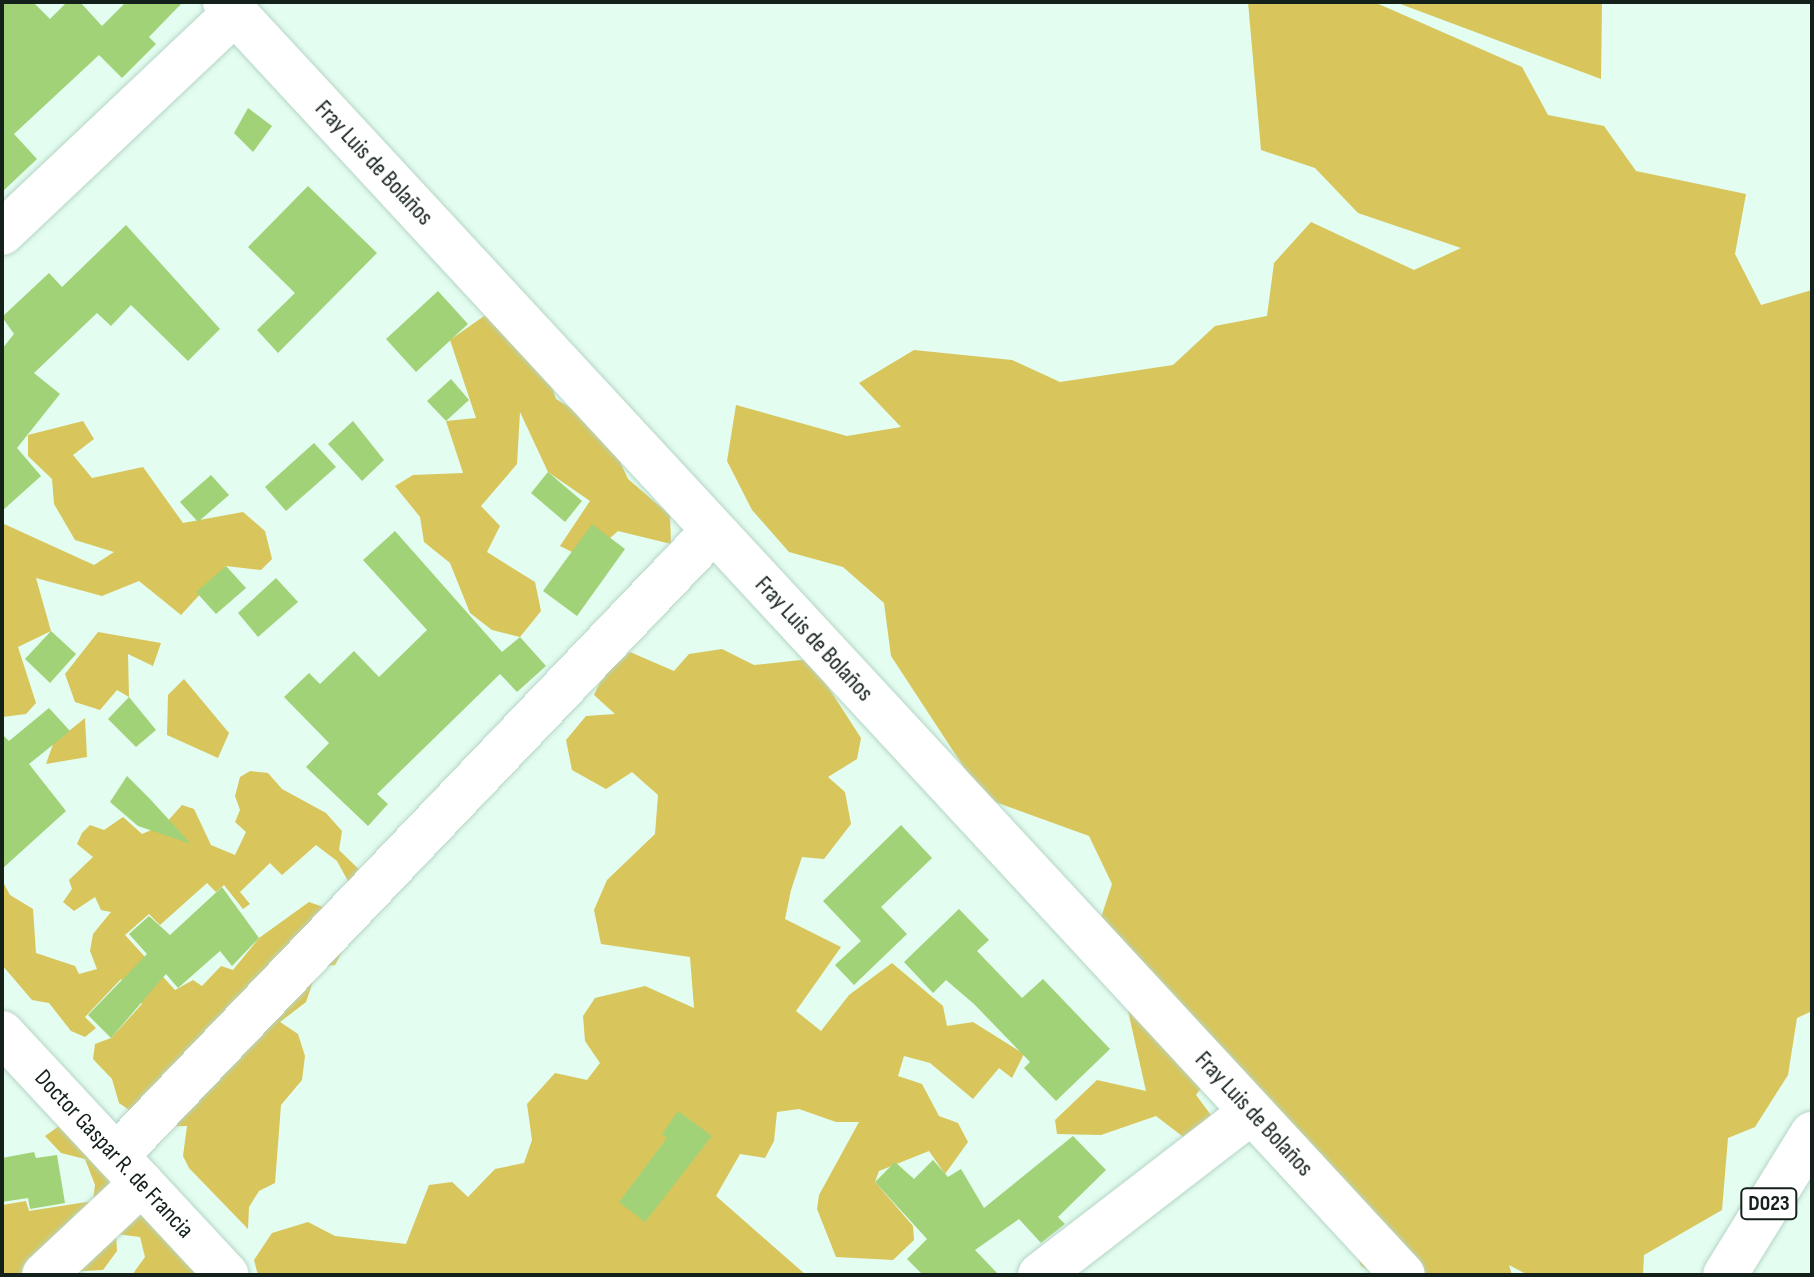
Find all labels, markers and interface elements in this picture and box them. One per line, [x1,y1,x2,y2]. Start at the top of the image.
street label: Fray Luis de Bolaños [309,95,439,231]
street label: Fray Luis de Bolaños [749,571,879,707]
street label: Fray Luis de Bolaños [1189,1046,1319,1182]
street label: Doctor Gaspar R. de Francia [28,1064,200,1244]
road number: D023 [1739,1186,1799,1222]

